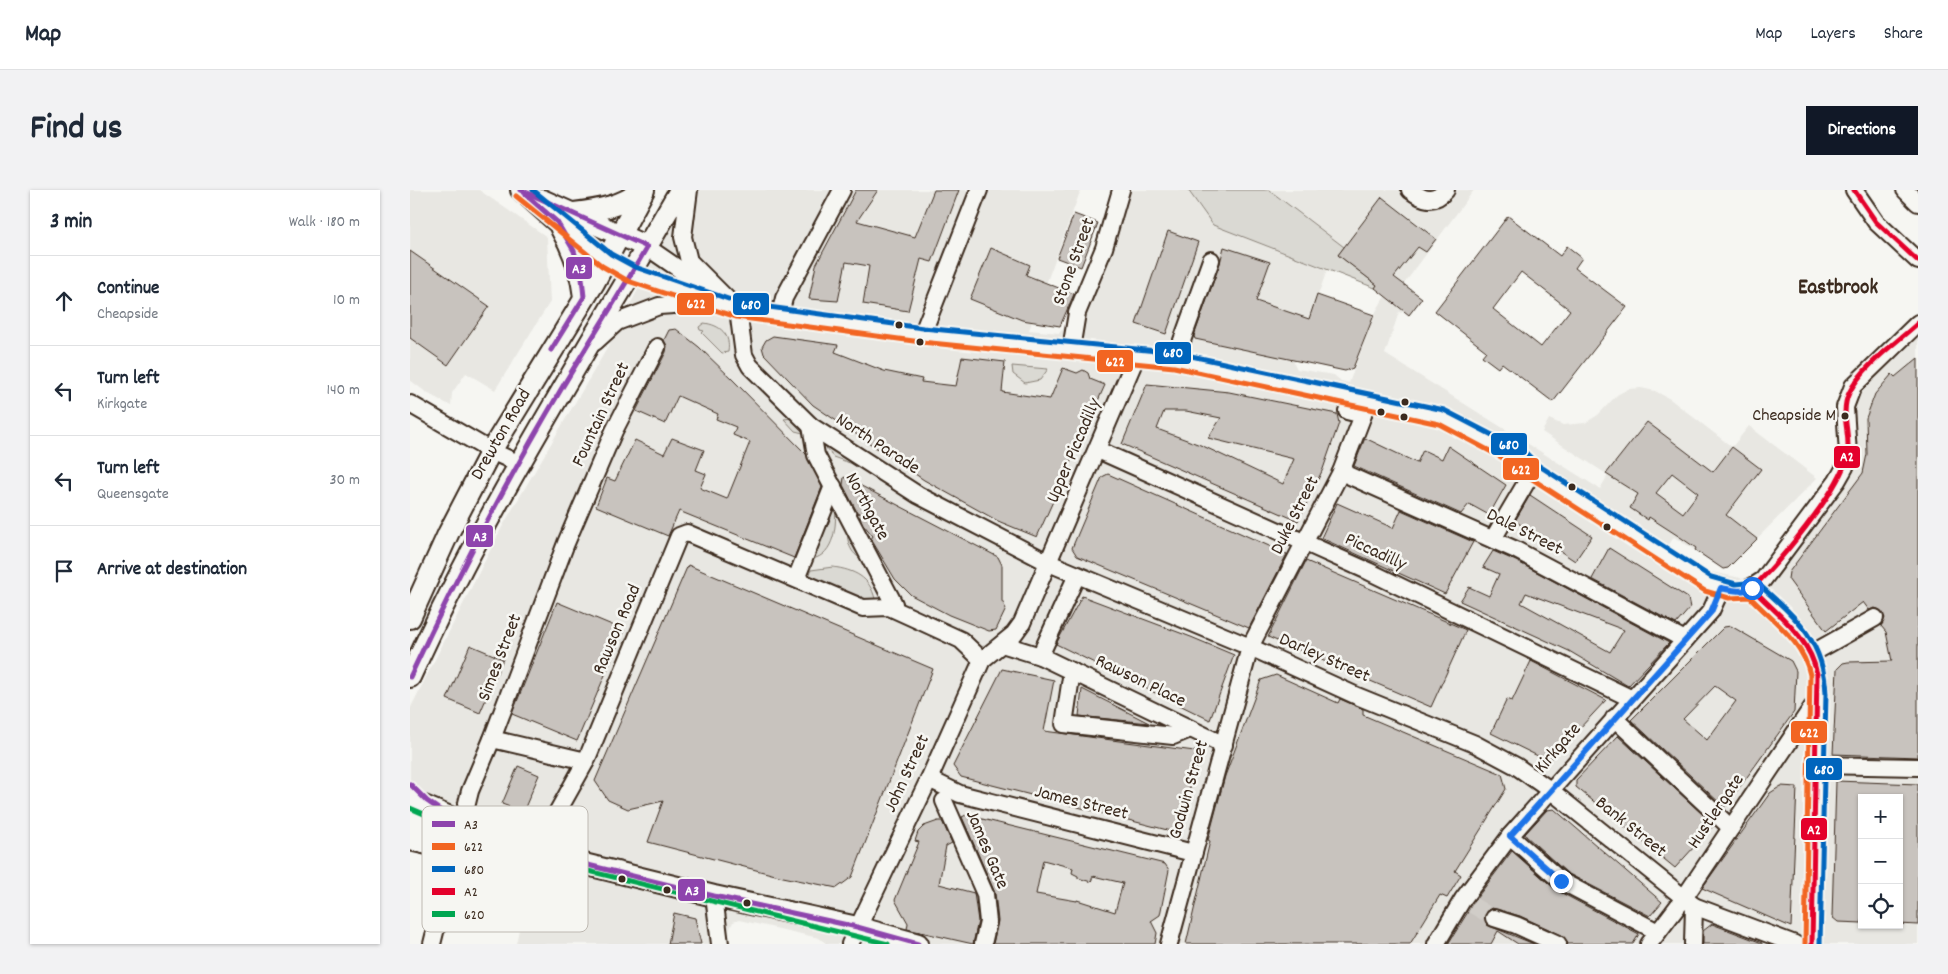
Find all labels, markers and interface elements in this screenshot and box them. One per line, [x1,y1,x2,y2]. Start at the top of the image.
text: Map [25,18,61,52]
text: Map [1755,22,1782,47]
text: Layers [1810,22,1856,47]
text: Share [1884,22,1923,47]
text: Find us [30,105,122,155]
button: Directions [1806,106,1918,155]
text: 3 min [50,208,92,238]
text: Walk · 180 m [289,211,360,234]
street label: Stone Street [1047,214,1103,310]
line badge: A3 [565,256,593,280]
text: A3 [572,260,586,280]
district label: Eastbrook [1798,274,1878,304]
text: Continue [97,276,159,303]
icon: ahead [50,287,78,315]
text: 10 m [333,289,360,312]
line badge: 622 [676,292,715,316]
line badge: 680 [732,292,770,316]
text: 622 [686,295,706,315]
text: 680 [741,296,761,316]
text: Cheapside [97,303,158,326]
unlabelled marker [894,320,904,330]
unlabelled marker [915,337,925,347]
line badge: 680 [1154,341,1192,365]
text: 680 [1163,344,1183,364]
line badge: 622 [1096,349,1134,373]
text: 622 [1105,353,1125,373]
street label: Fountain Street [566,358,638,472]
text: Turn left [97,366,160,393]
icon: left [50,377,78,405]
text: 140 m [326,379,360,402]
street label: Drewton Road [465,384,539,486]
text: Kirkgate [97,393,147,416]
street label: Upper Piccadilly [1041,394,1109,508]
unlabelled marker [1400,397,1410,407]
place label: Cheapside M [1752,404,1836,429]
unlabelled marker [1376,407,1386,417]
street label: North Parade [830,408,924,482]
marker: Cheapside M [1840,411,1850,421]
unlabelled marker [1399,412,1409,422]
line badge: 680 [1490,432,1528,456]
text: 680 [1499,436,1519,456]
line badge: A2 [1833,445,1861,469]
text: A2 [1840,448,1854,468]
text: Turn left [97,456,160,483]
line badge: 622 [1502,457,1540,481]
text: 622 [1511,461,1531,481]
icon: left [50,467,78,495]
street label: Northgate [837,468,895,546]
text: 30 m [330,469,360,492]
street label: Duke Street [1265,472,1327,560]
unlabelled marker [1567,482,1577,492]
text: Queensgate [97,483,169,506]
street label: Dale Street [1481,502,1567,564]
unlabelled marker [1602,522,1612,532]
line badge: A3 [465,524,494,548]
street label: Piccadilly [1340,527,1411,579]
text: A3 [473,528,487,548]
icon: arrive [50,557,78,585]
text: Arrive at destination [97,557,247,584]
route start [1741,577,1764,600]
street label: Rawson Road [587,581,649,679]
street label: Simes Street [472,610,530,706]
street label: Darley Street [1274,627,1374,691]
street label: Rawson Place [1090,648,1190,716]
street label: Kirkgate [1529,718,1589,780]
line badge: 622 [1790,720,1828,744]
text: 622 [1799,724,1819,744]
street label: John Street [878,731,938,817]
street label: Godwin Street [1163,737,1217,843]
line badge: 680 [1805,757,1843,781]
text: 680 [1814,761,1834,781]
street label: Hustlergate [1682,769,1752,855]
street label: James Street [1031,779,1131,829]
street label: Bank Street [1588,791,1672,865]
map controls [1858,794,1903,929]
button: + [1858,794,1903,839]
legend [422,806,588,932]
street label: James Gate [957,806,1015,894]
text: A3 [464,816,478,836]
line badge: A2 [1800,817,1828,841]
text: A2 [1807,821,1821,841]
text: 622 [464,838,483,858]
button: − [1858,839,1903,884]
text: 680 [464,861,484,881]
route end [1550,870,1573,893]
unlabelled marker [617,874,627,884]
line badge: A3 [677,878,706,902]
text: A3 [685,882,699,902]
text: A2 [464,883,478,903]
button: locate [1858,884,1903,929]
unlabelled marker [662,885,672,895]
unlabelled marker [742,898,752,908]
text: 620 [464,906,485,926]

